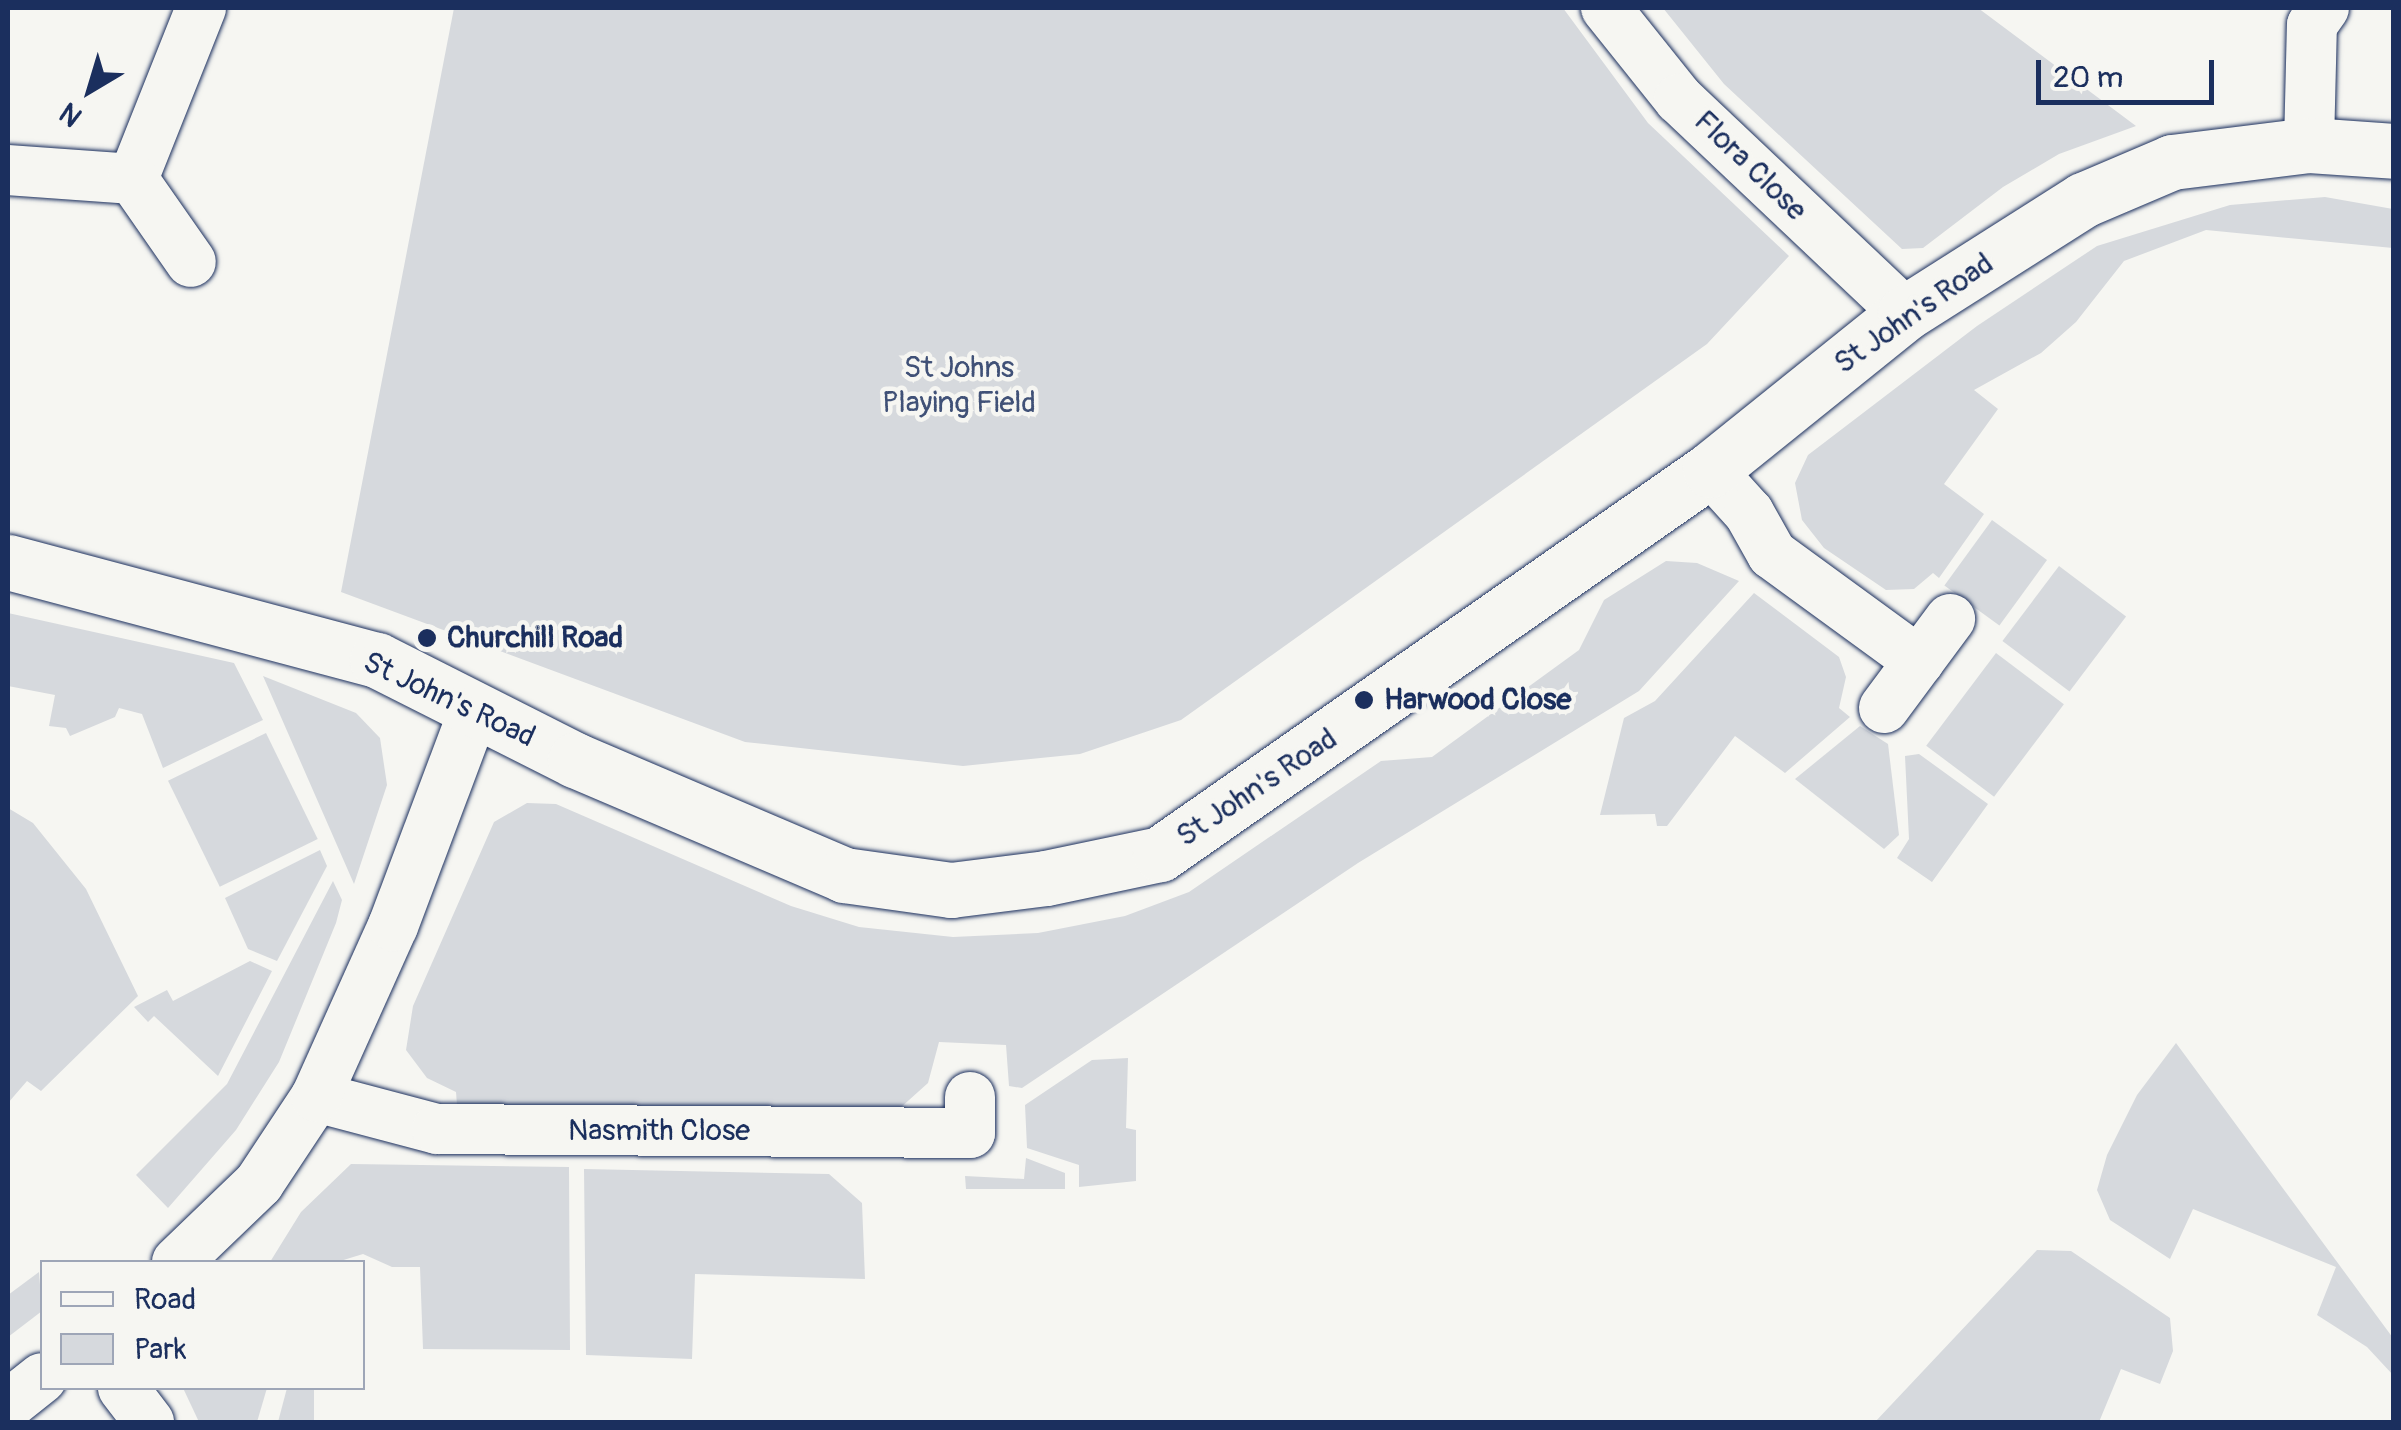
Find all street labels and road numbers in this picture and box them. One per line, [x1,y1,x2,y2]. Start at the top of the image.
street label: Flora Close [1686,104,1814,228]
street label: St John's Road [1828,246,2000,382]
street label: St John's Road [357,644,541,756]
street label: St John's Road [1170,721,1344,855]
street label: Nasmith Close [568,1113,750,1149]

